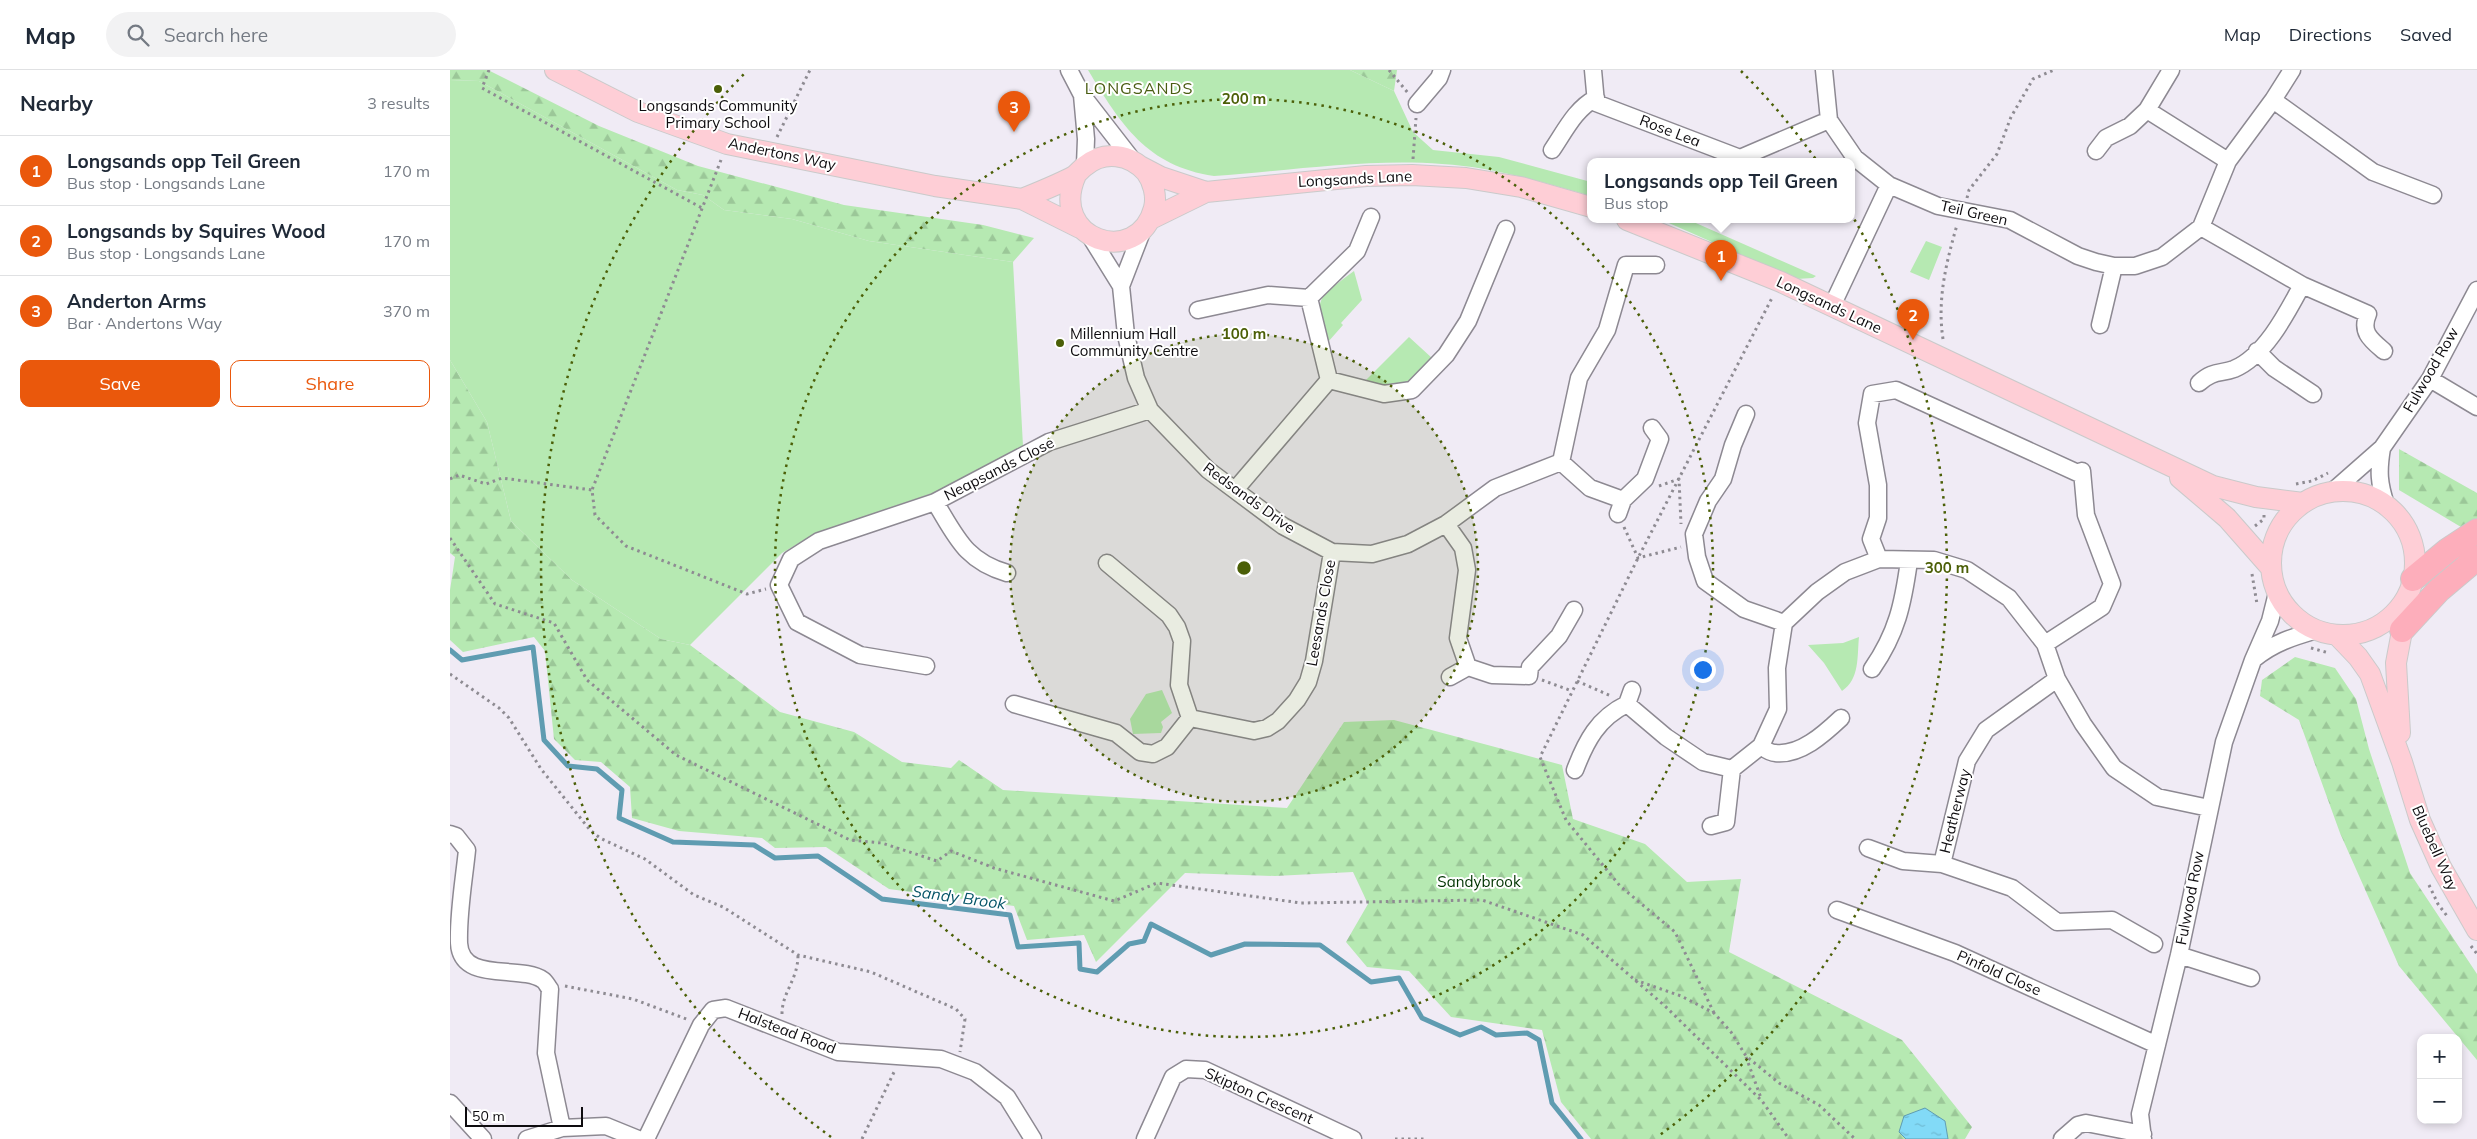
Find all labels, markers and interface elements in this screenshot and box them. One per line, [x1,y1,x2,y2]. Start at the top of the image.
search box [106,12,456,57]
text: Map [25,20,76,50]
icon: search [124,21,152,49]
text: Search here [164,23,268,47]
text: Map [2224,23,2261,46]
text: Directions [2289,23,2372,46]
text: Saved [2400,23,2452,46]
district label: LONGSANDS [1085,78,1193,98]
marker: Longsands Community Primary School [712,83,724,95]
text: 200 m [1222,89,1266,108]
text: Nearby [20,90,93,116]
pin: 3 [998,91,1030,132]
text: 3 results [367,93,430,113]
place label: Longsands Community Primary School [638,96,798,132]
street label: Rose Lea [1637,110,1703,151]
street label: Andertons Way [727,133,838,174]
text: Longsands opp Teil Green [67,149,301,173]
popup [1587,158,1855,223]
text: 1 [31,161,41,181]
text: 170 m [383,161,430,181]
street label: Longsands Lane [1297,166,1413,191]
text: Longsands opp Teil Green [1604,169,1838,193]
text: Bus stop · Longsands Lane [67,173,265,193]
text: Bus stop [1604,193,1668,213]
street label: Teil Green [1939,196,2010,229]
text: Longsands by Squires Wood [67,219,326,243]
text: 2 [31,231,41,251]
text: 170 m [383,231,430,251]
pin: 1 [1705,240,1737,281]
text: Bus stop · Longsands Lane [67,243,265,263]
street label: Longsands Lane [1773,272,1885,337]
text: Anderton Arms [67,289,206,313]
pin: 2 [1897,299,1929,340]
text: 3 [31,301,41,321]
text: 370 m [383,301,430,321]
text: Bar · Andertons Way [67,313,222,333]
place label: Millennium Hall Community Centre [1070,324,1198,360]
text: 100 m [1222,324,1266,343]
street label: Fulwood Row [2399,324,2463,416]
marker: Millennium Hall Community Centre [1054,337,1066,349]
button: Save [20,360,220,407]
button: Share [230,360,430,407]
street label: Neapsands Close [941,433,1057,504]
street label: Redsands Drive [1200,458,1299,537]
street label: Leesands Close [1302,558,1339,668]
text: 300 m [1925,558,1969,577]
centre of rings [1235,559,1253,577]
your location [1690,657,1716,683]
street label: Heatherway [1935,767,1974,855]
street label: Bluebell Way [2408,802,2463,893]
street label: Fulwood Row [2171,849,2208,946]
park label: Sandybrook [1437,872,1521,891]
water label: Sandy Brook [911,881,1008,914]
street label: Pinfold Close [1954,946,2044,1000]
street label: Halstead Road [735,1003,839,1058]
map controls [2417,1034,2462,1124]
button: + [2417,1034,2462,1079]
street label: Skipton Crescent [1202,1063,1316,1128]
button: − [2417,1079,2462,1124]
scale bar [465,1104,582,1127]
text: 50 m [472,1107,505,1125]

